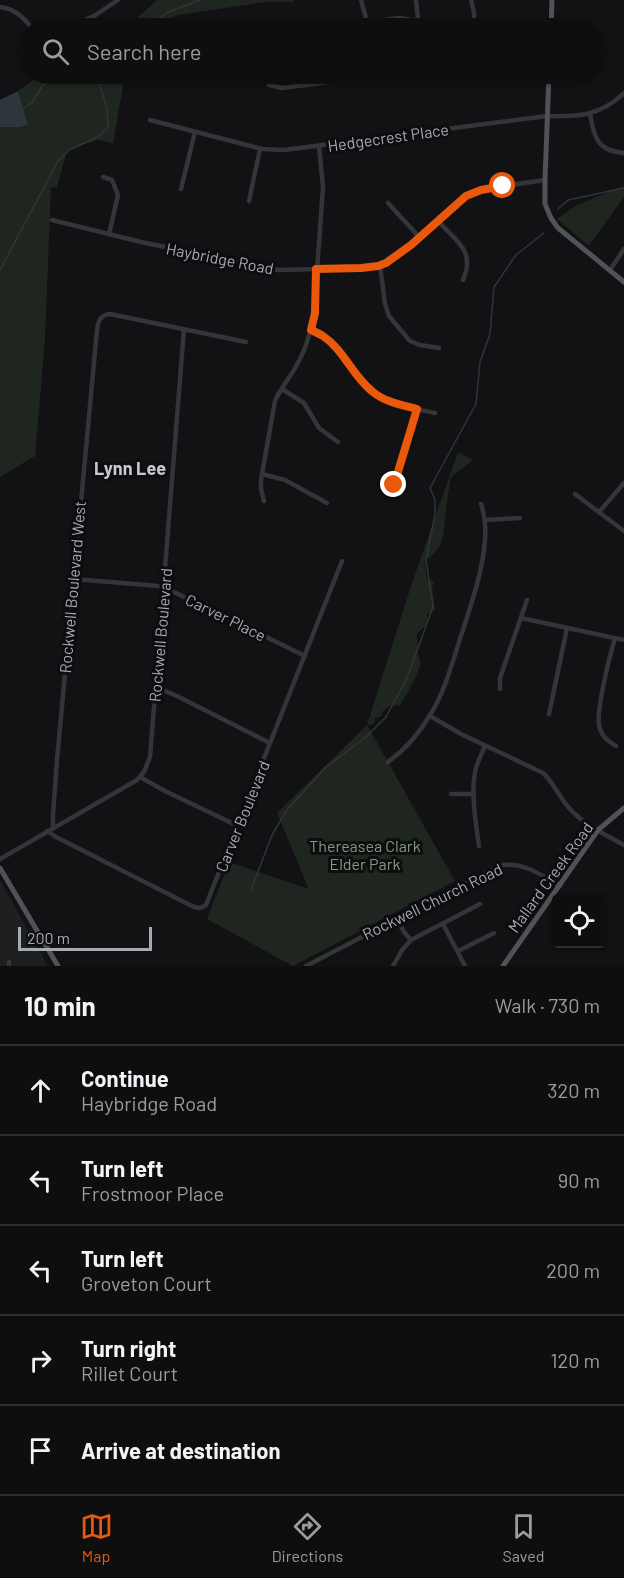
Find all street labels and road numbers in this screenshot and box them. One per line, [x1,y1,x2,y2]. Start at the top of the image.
street label: Hedgecrest Place [326,119,450,155]
street label: Haybridge Road [165,238,275,278]
street label: Rockwell Boulevard West [55,500,89,674]
street label: Rockwell Boulevard [145,567,175,703]
street label: Carver Place [183,589,269,645]
street label: Carver Boulevard [211,758,273,874]
street label: Mallard Creek Road [504,818,596,936]
street label: Rockwell Church Road [359,859,505,943]

